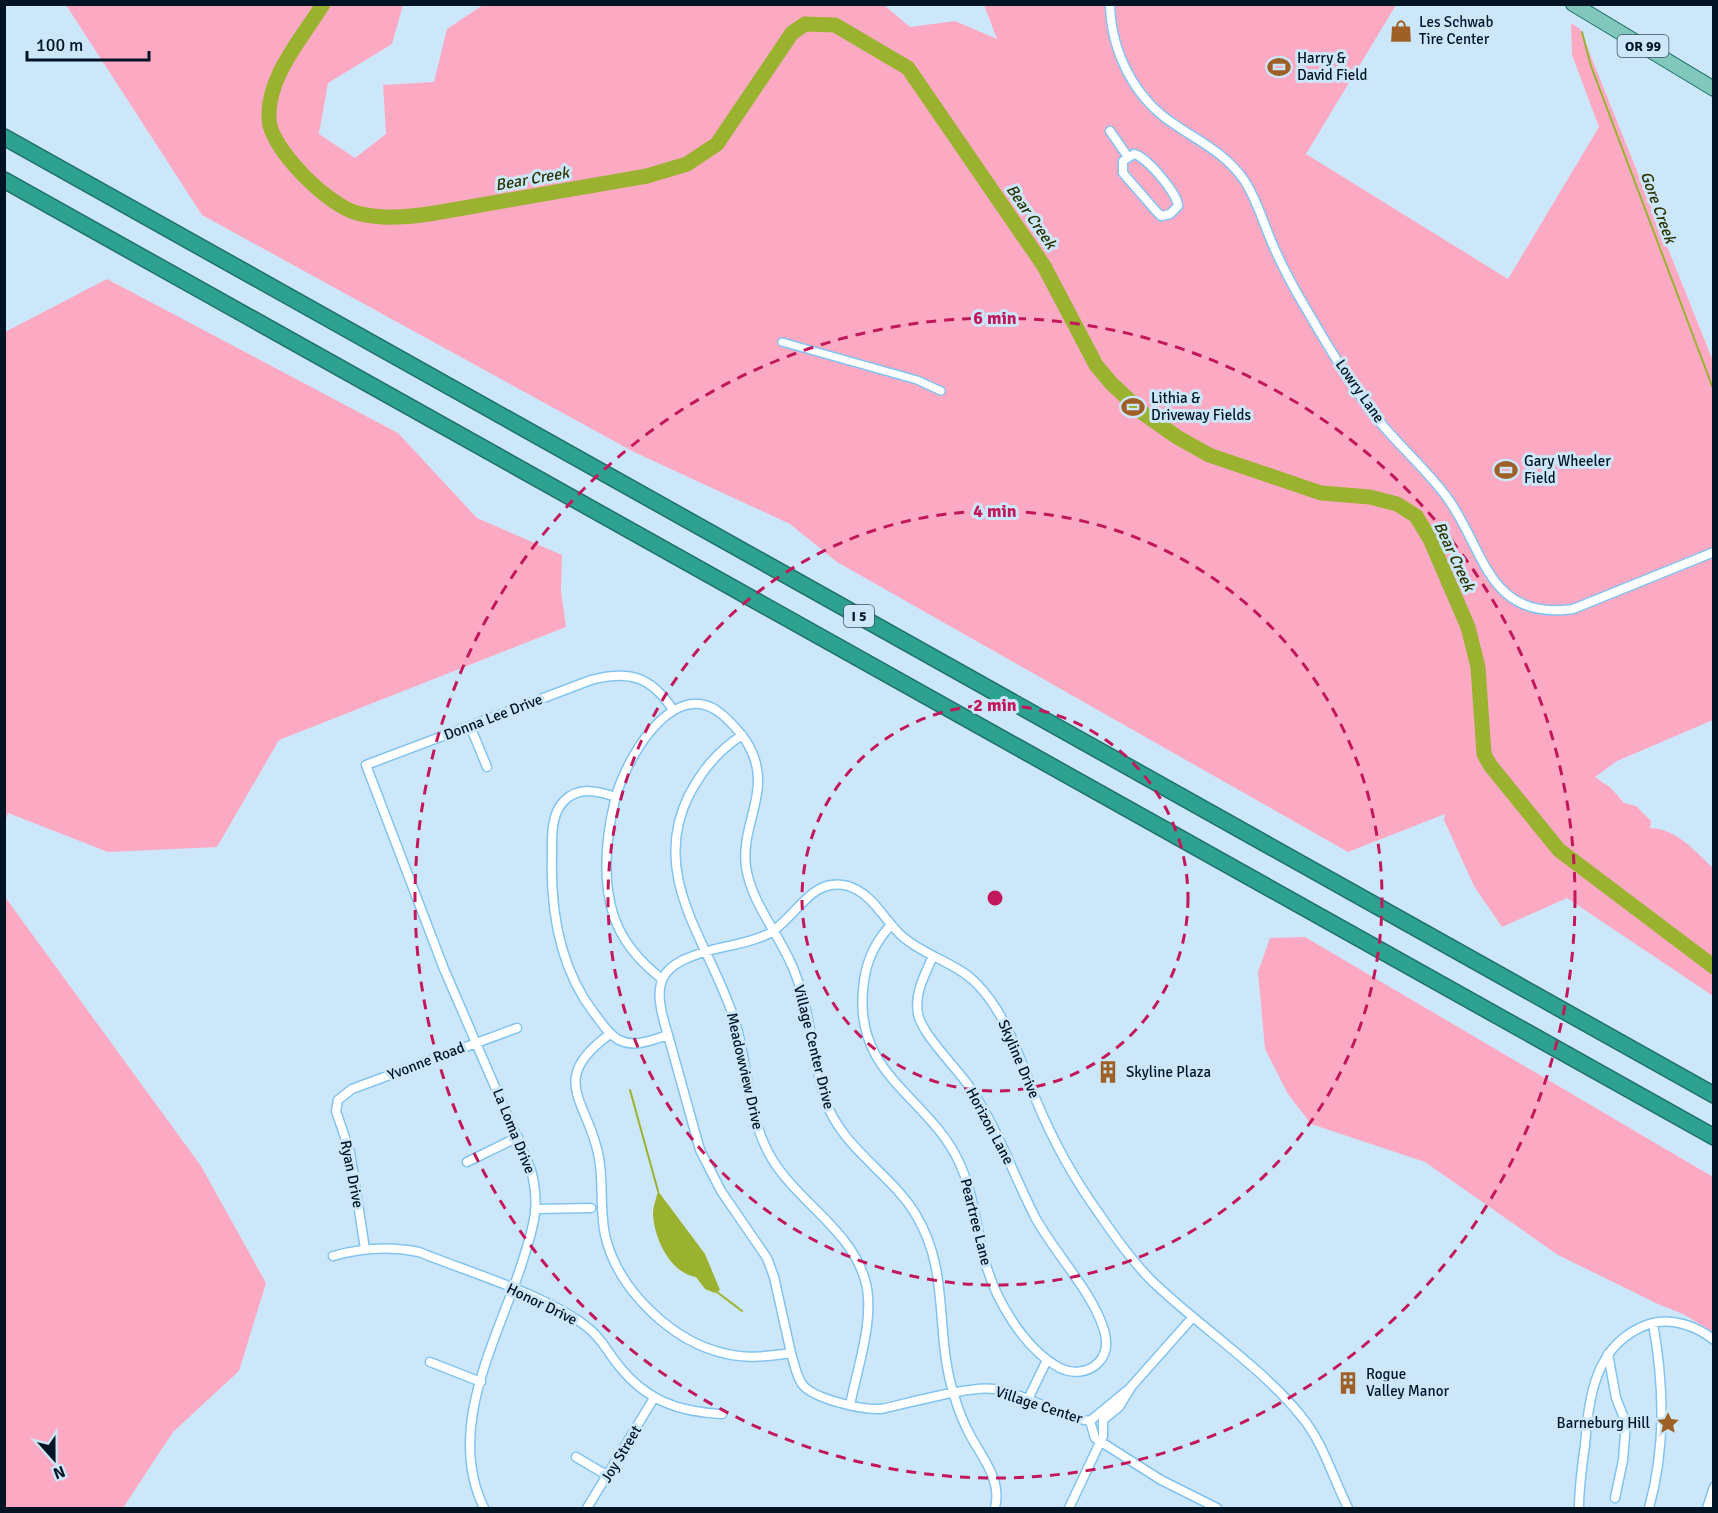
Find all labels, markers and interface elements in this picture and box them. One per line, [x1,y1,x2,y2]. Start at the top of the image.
place label: Les Schwab Tire Center [1419,13,1493,48]
shop icon: Les Schwab Tire Center [1388,18,1414,44]
scale bar [27,24,148,62]
text: 100 m [36,34,83,56]
road number: OR 99 [1618,35,1668,57]
place label: Harry & David Field [1297,49,1368,84]
sports icon: Harry & David Field [1266,54,1292,80]
water label: Bear Creek [494,162,573,195]
water label: Gore Creek [1636,169,1681,248]
water label: Bear Creek [1002,180,1062,254]
text: 6 min [973,307,1017,329]
street label: Lowry Lane [1332,356,1388,426]
place label: Lithia & Driveway Fields [1151,389,1251,424]
sports icon: Lithia & Driveway Fields [1120,394,1146,420]
place label: Gary Wheeler Field [1524,452,1611,487]
sports icon: Gary Wheeler Field [1493,457,1519,483]
text: 4 min [973,500,1017,522]
water label: Bear Creek [1429,518,1480,596]
road number: I 5 [844,605,874,627]
street label: Donna Lee Drive [441,690,545,744]
text: 2 min [973,694,1017,716]
centre of rings [985,888,1005,908]
street label: Village Center Drive [790,983,838,1111]
street label: Meadowview Drive [723,1011,767,1131]
street label: Skyline Drive [994,1017,1044,1101]
street label: Yvonne Road [385,1038,467,1084]
building icon: Skyline Plaza [1095,1059,1121,1085]
place label: Skyline Plaza [1126,1063,1211,1081]
street label: Horizon Lane [962,1084,1018,1168]
street label: La Loma Drive [489,1086,539,1176]
street label: Ryan Drive [337,1139,367,1209]
street label: Peartree Lane [957,1177,995,1267]
street label: Honor Drive [504,1279,580,1329]
place label: Rogue Valley Manor [1366,1365,1449,1400]
building icon: Rogue Valley Manor [1335,1370,1361,1396]
street label: Village Center [993,1382,1085,1428]
place icon: Barneburg Hill [1655,1410,1681,1436]
place label: Barneburg Hill [1557,1414,1650,1432]
street label: Joy Street [597,1422,645,1486]
north arrow [24,1429,84,1489]
text: N [50,1461,68,1483]

